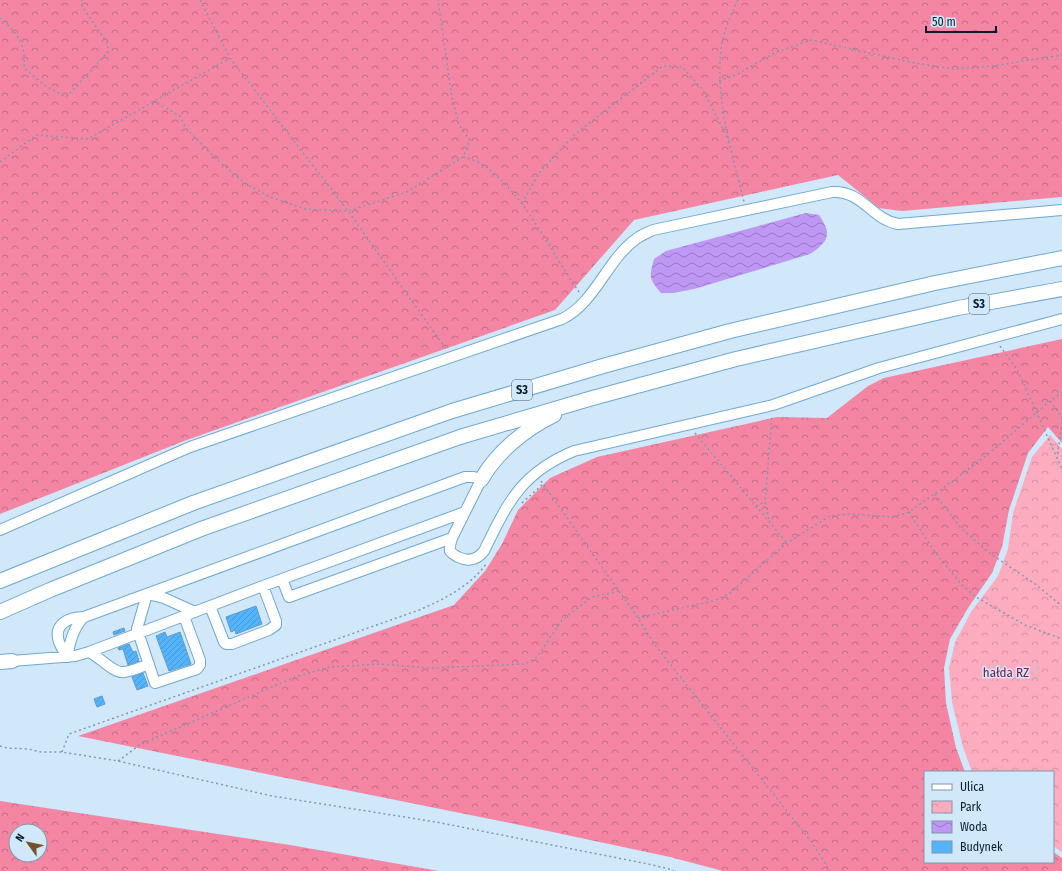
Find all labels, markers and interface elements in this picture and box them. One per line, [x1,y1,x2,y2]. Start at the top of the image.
scale bar [926,8,996,34]
text: 50 m [932,15,956,29]
road number: S3 [969,294,989,314]
road number: S3 [512,380,532,400]
park label: hałda RZ [983,665,1029,680]
legend [924,771,1054,863]
text: Ulica [960,780,984,794]
text: Park [960,800,982,814]
text: Woda [960,820,988,834]
north arrow [8,823,48,863]
text: N [13,832,27,844]
text: Budynek [960,840,1003,854]

